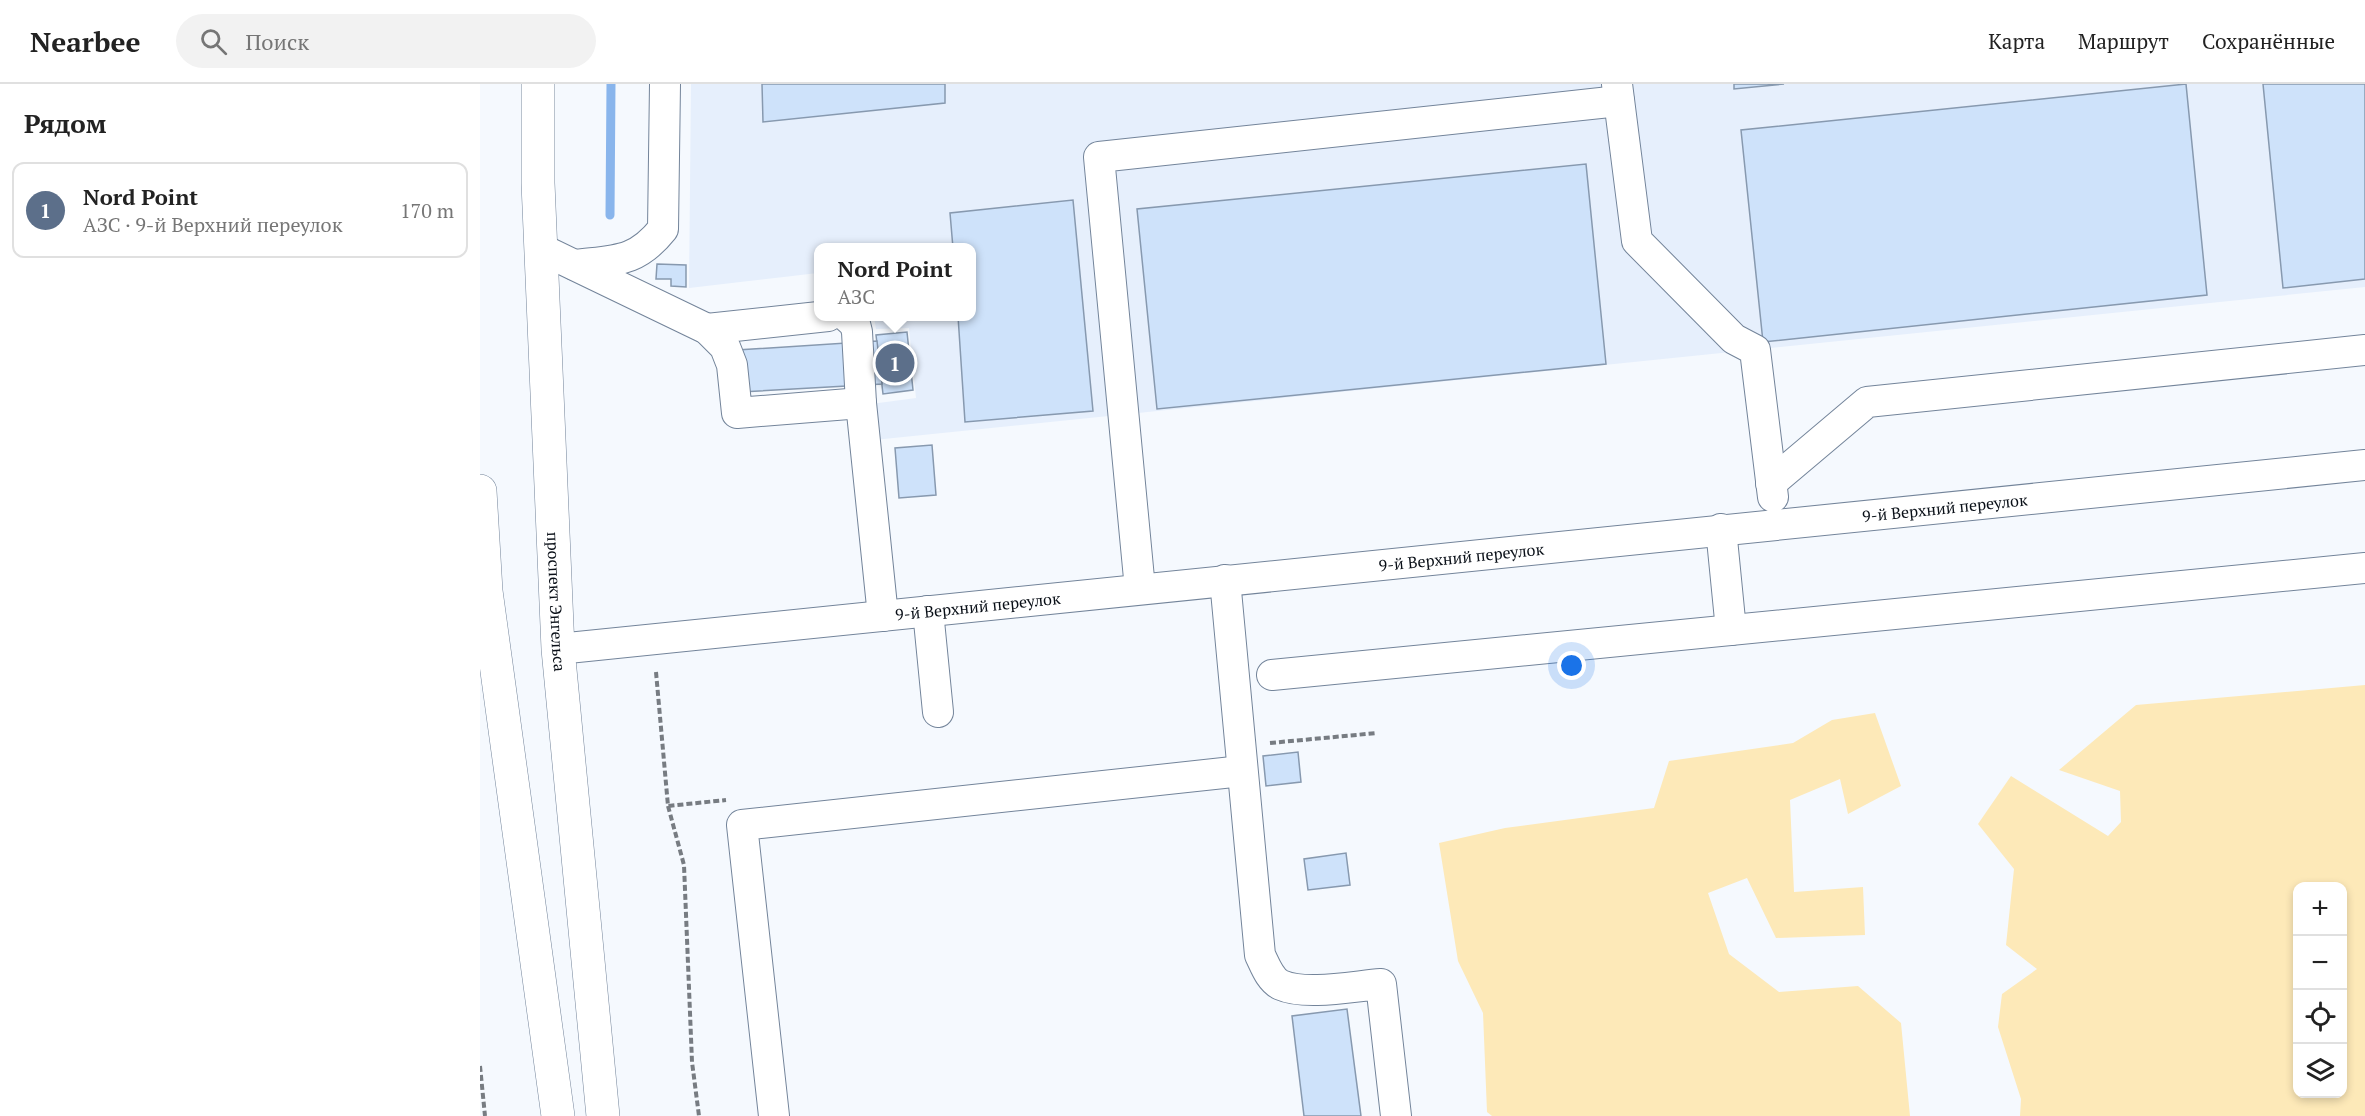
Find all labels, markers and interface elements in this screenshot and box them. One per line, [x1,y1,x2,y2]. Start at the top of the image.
search box [176,14,596,68]
text: Nearbee [30,23,140,60]
icon: search [197,25,230,58]
text: Поиск [245,27,309,56]
text: Карта [1988,27,2045,55]
text: Маршрут [2078,27,2169,55]
text: Сохранённые [2202,27,2335,55]
text: Рядом [24,106,107,140]
text: Nord Point [83,182,198,211]
text: 1 [40,197,51,224]
text: 170 m [400,197,454,224]
text: АЗС · 9-й Верхний переулок [83,211,342,238]
popup [814,243,976,321]
text: Nord Point [837,254,953,283]
text: АЗС [837,283,875,310]
pin: 1 [876,340,914,386]
street label: 9-й Верхний переулок [1861,488,2029,527]
street label: проспект Энгельса [542,531,571,672]
street label: 9-й Верхний переулок [1378,538,1545,576]
street label: 9-й Верхний переулок [894,587,1062,626]
your location [1557,651,1586,680]
map controls [2293,882,2347,1098]
button: + [2293,882,2347,936]
button: − [2293,936,2347,990]
button: locate [2293,990,2347,1044]
button: layers [2293,1044,2347,1098]

